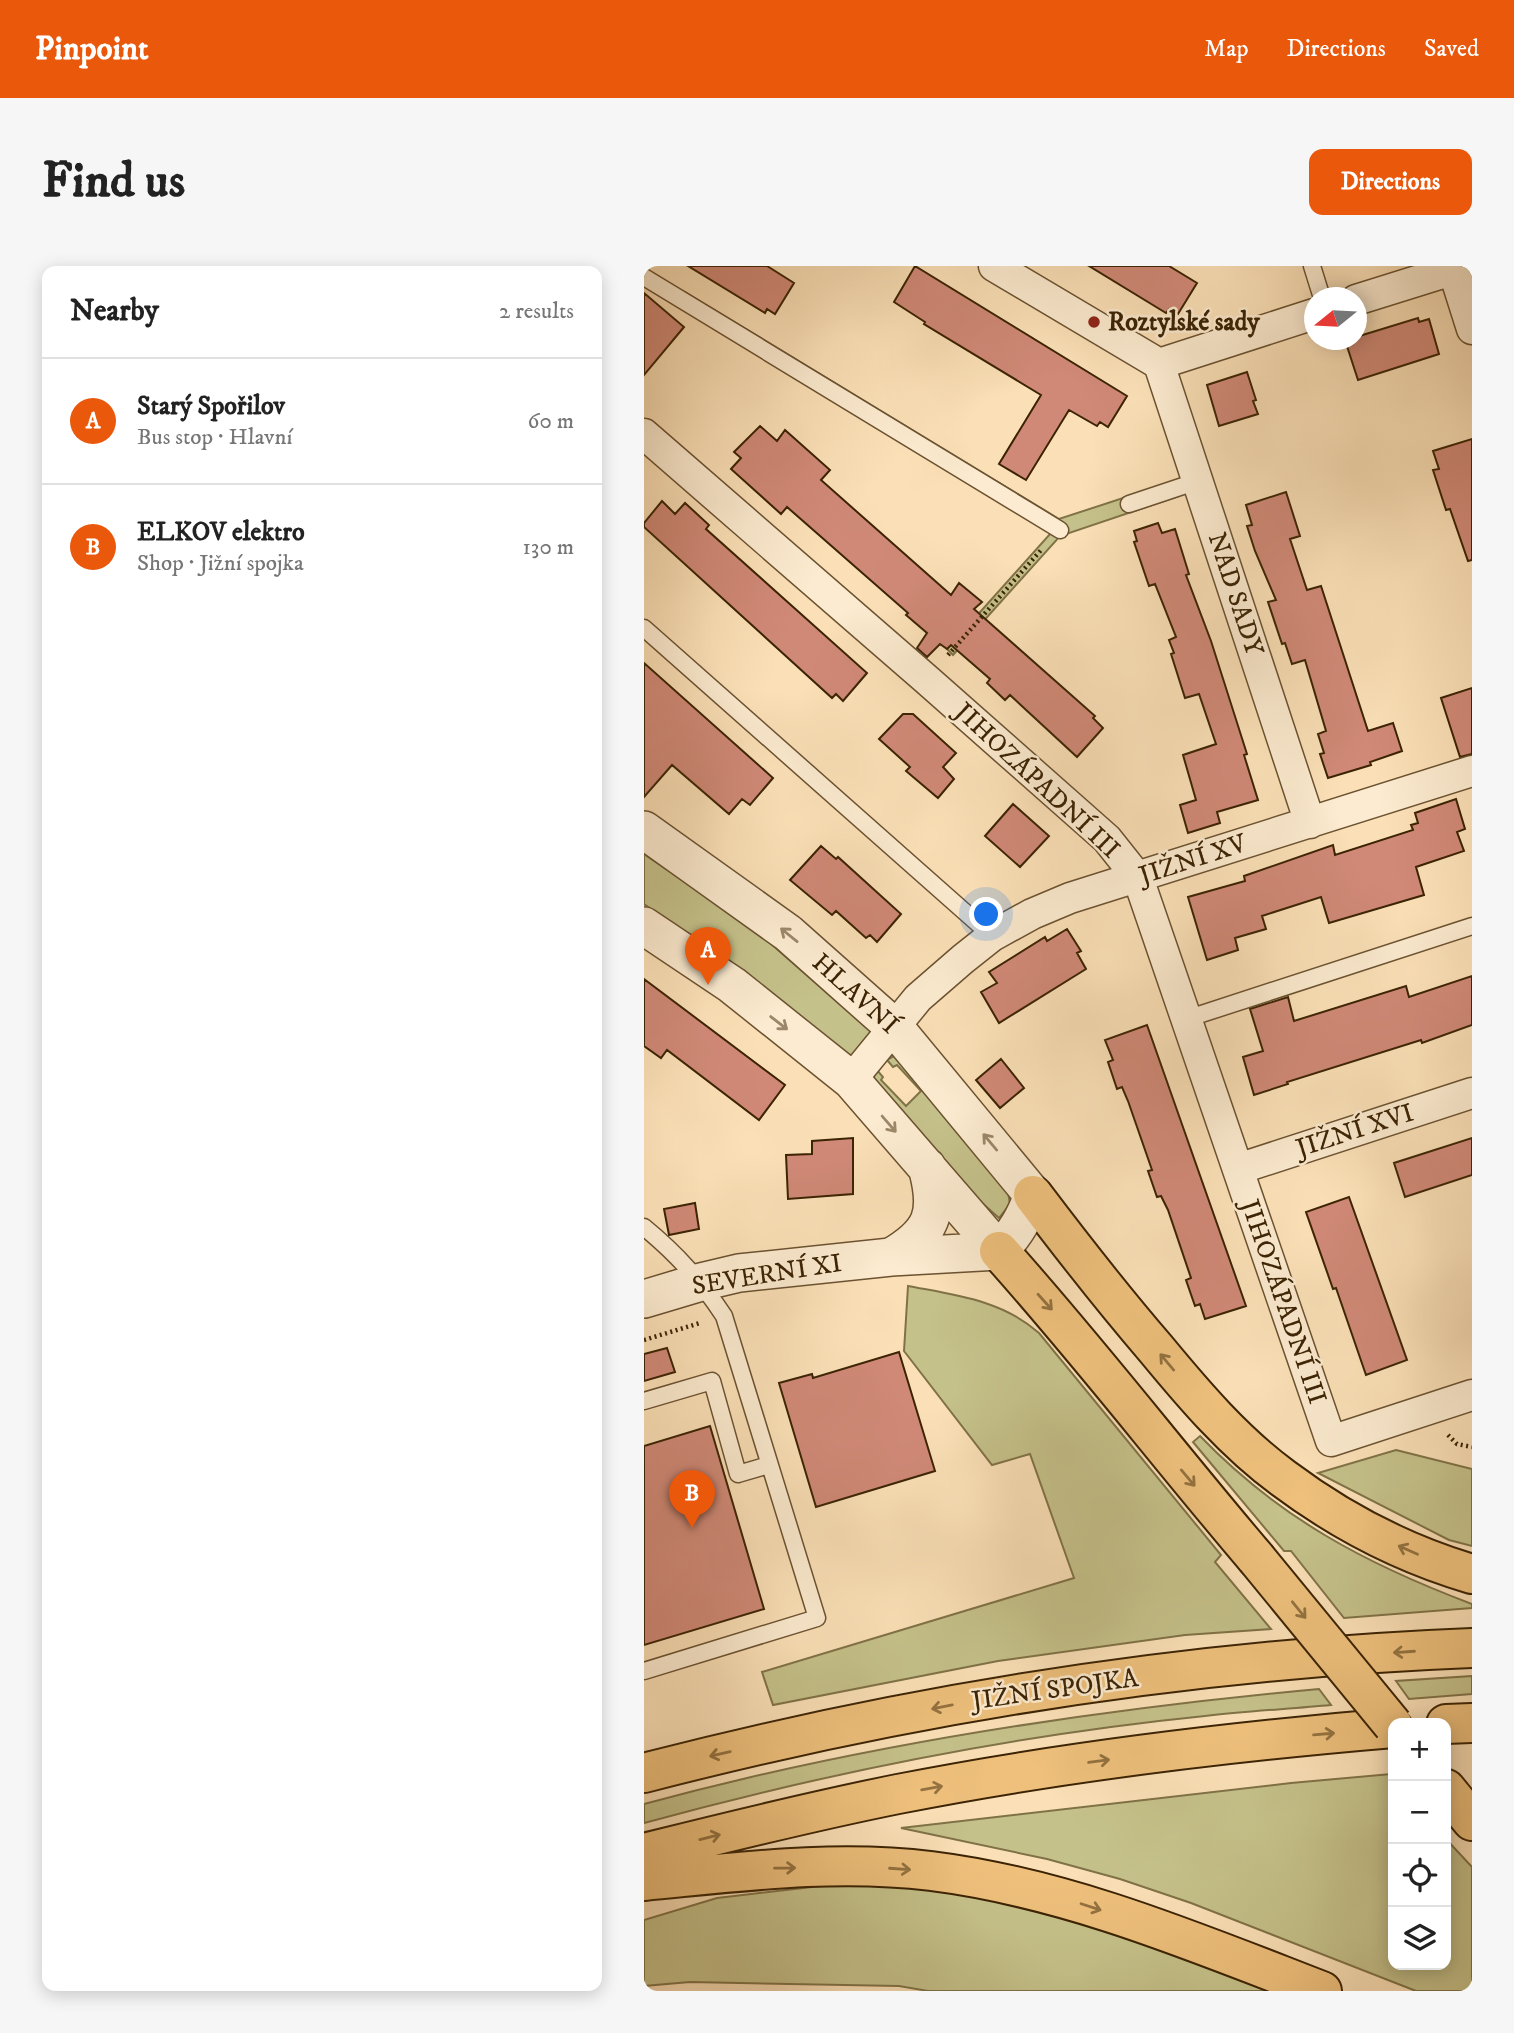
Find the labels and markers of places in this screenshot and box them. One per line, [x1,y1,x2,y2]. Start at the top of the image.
place label: Roztylské sady [1108,306,1260,339]
marker: Roztylské sady [1086,314,1102,330]
pin: A [685,927,731,985]
pin: B [669,1470,715,1528]

